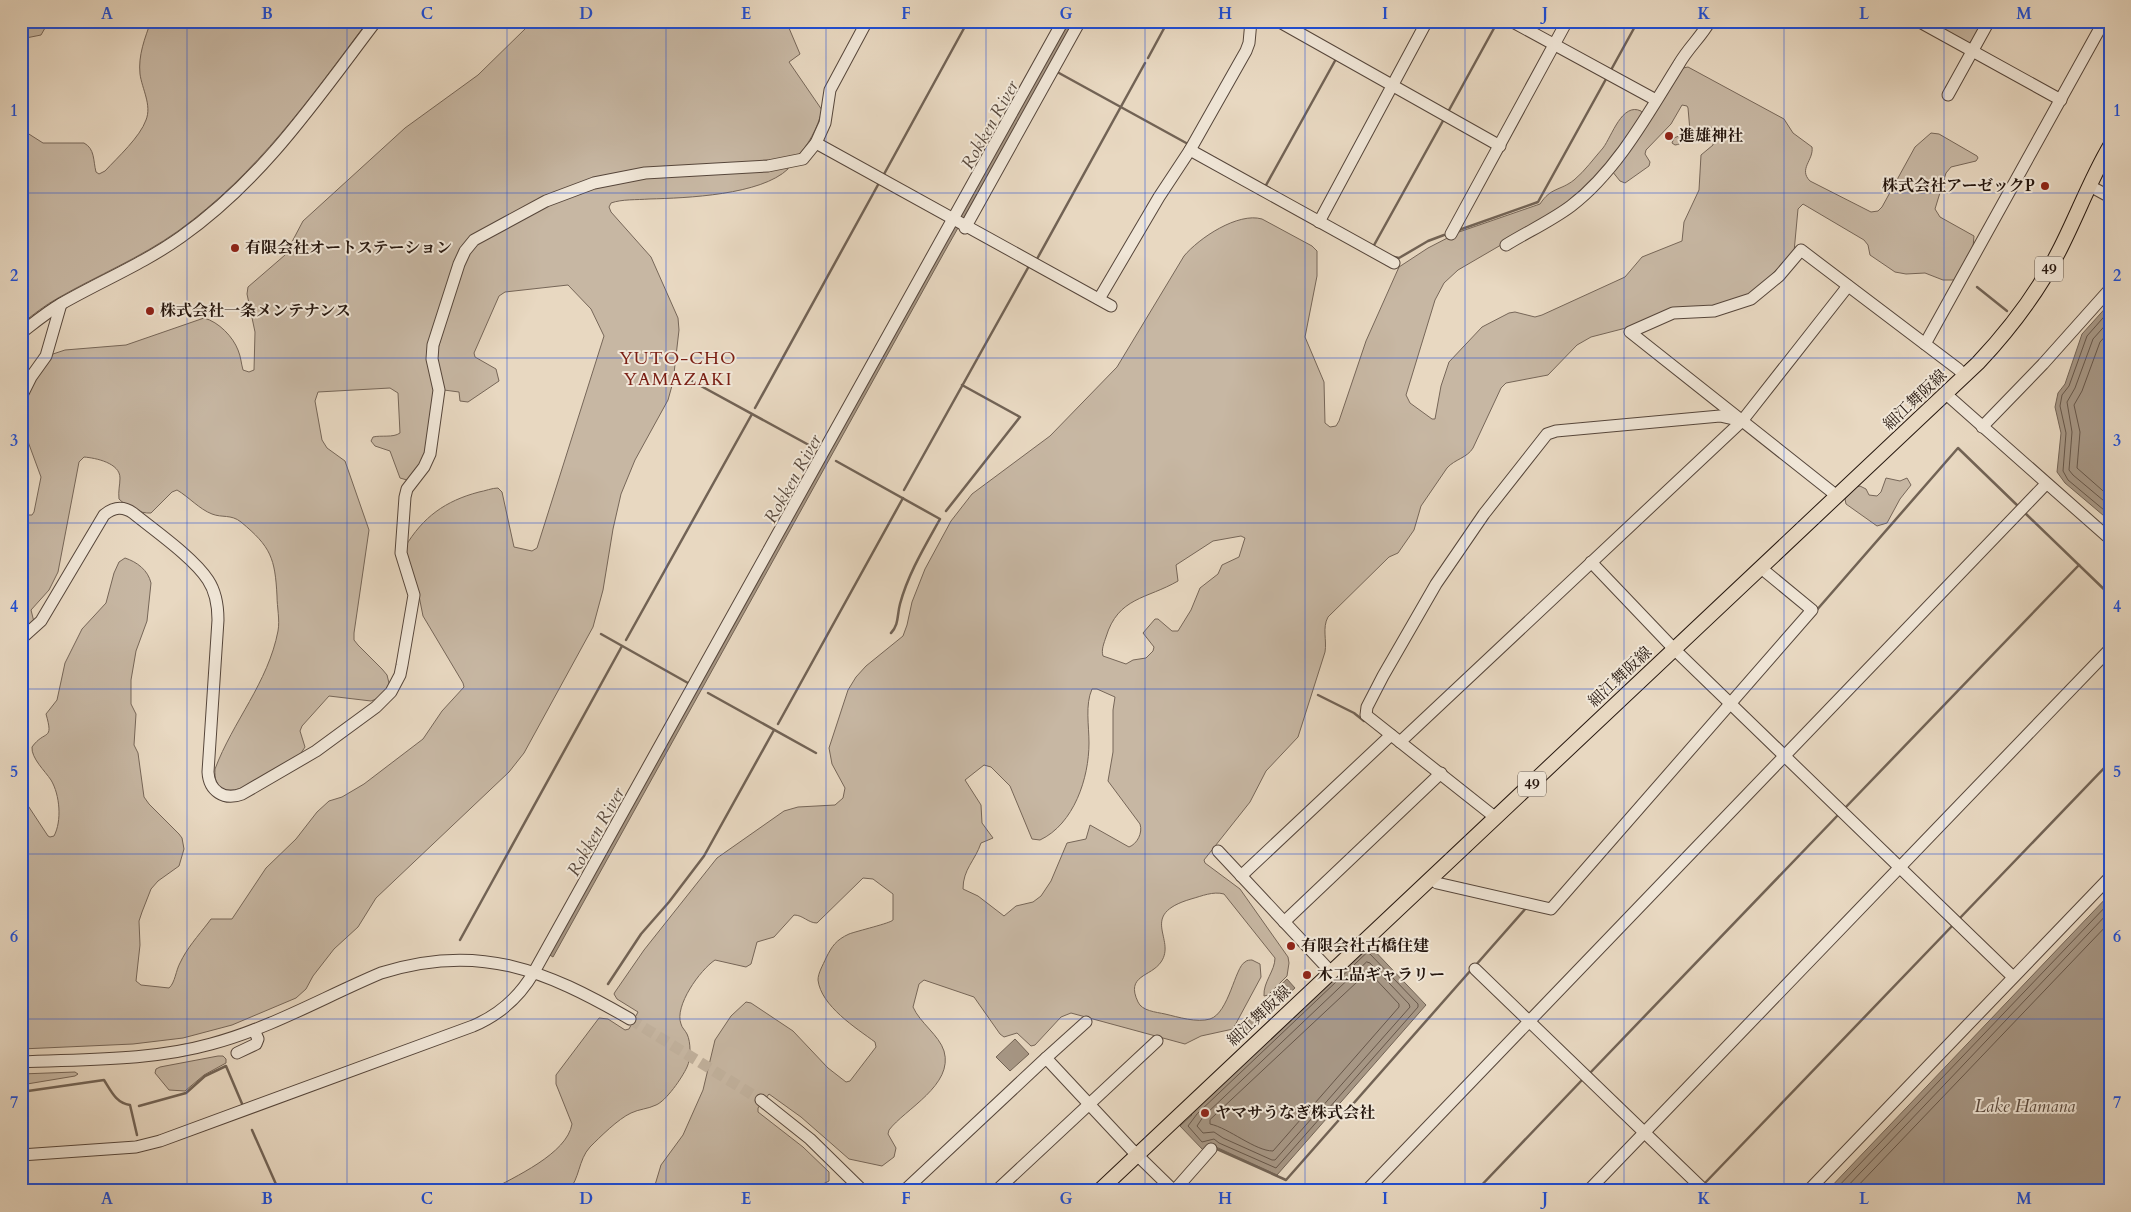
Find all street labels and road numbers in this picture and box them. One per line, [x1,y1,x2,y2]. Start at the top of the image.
road number: 49 [2035,256,2063,282]
street label: 細江舞阪線 [1878,365,1952,435]
street label: 細江舞阪線 [1583,642,1657,712]
road number: 49 [1518,772,1546,796]
street label: 細江舞阪線 [1222,981,1296,1051]

